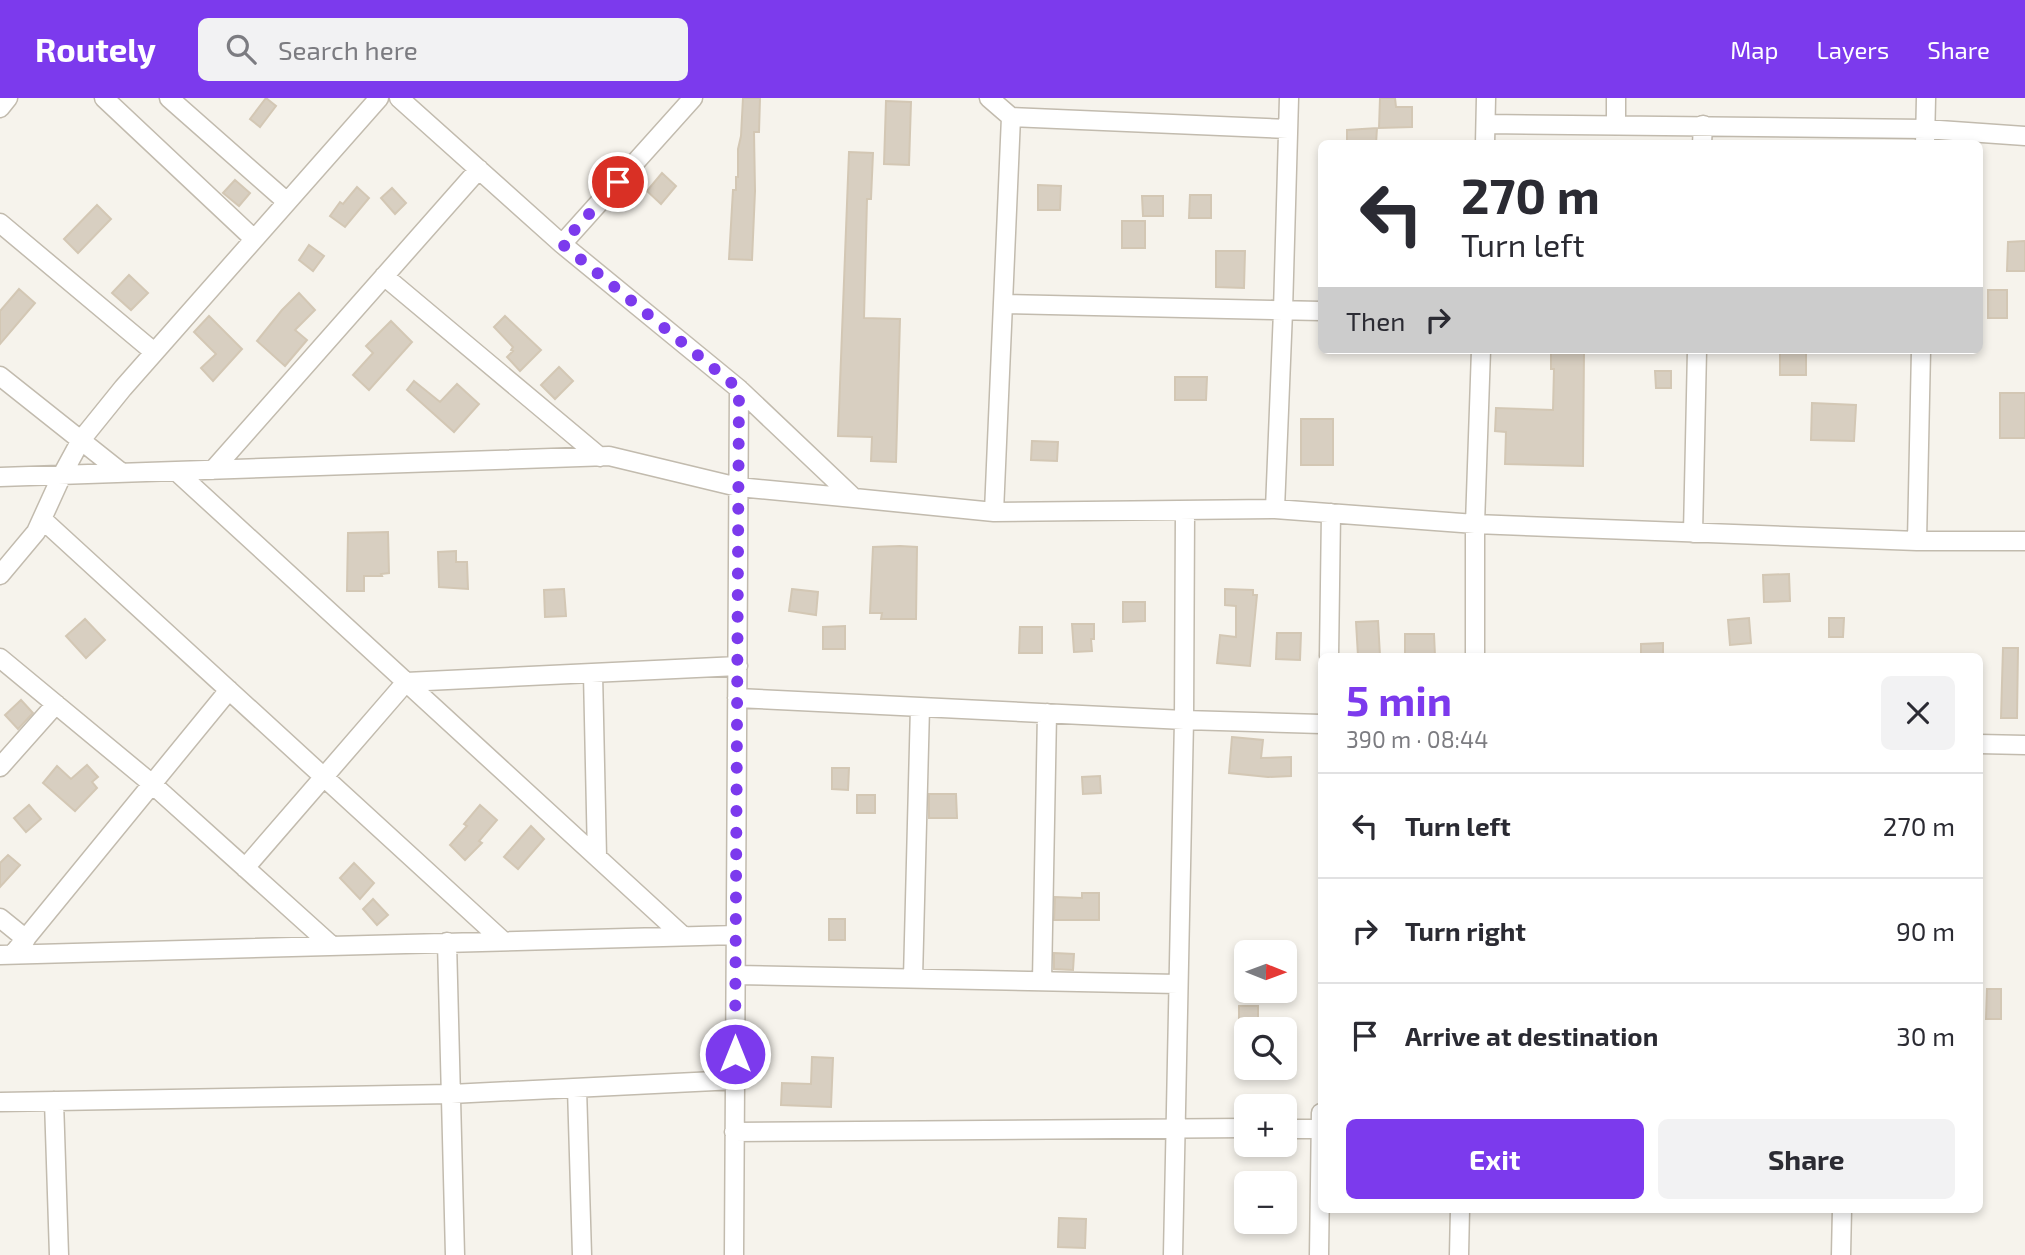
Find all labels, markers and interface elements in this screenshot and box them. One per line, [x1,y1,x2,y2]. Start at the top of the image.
search box [198,18,688,81]
text: Routely [35,29,156,69]
icon: search [222,30,260,68]
text: Search here [278,34,418,65]
text: Map [1730,35,1778,64]
text: Layers [1816,35,1889,64]
text: Share [1927,35,1990,64]
pin [588,152,648,212]
icon: arrive [599,163,637,201]
text: 270 m [1461,165,1600,224]
icon: left [1346,168,1437,259]
text: Turn left [1461,225,1585,263]
icon: right [1419,301,1457,339]
text: Then [1346,305,1405,336]
text: 5 min [1346,674,1452,724]
button: close [1881,676,1955,750]
text: 390 m · 08:44 [1346,725,1488,753]
icon: left [1346,807,1384,845]
text: Turn left [1405,810,1511,841]
text: 270 m [1883,810,1955,841]
icon: right [1346,912,1384,950]
text: Turn right [1405,915,1526,946]
text: 90 m [1896,915,1955,946]
north arrow [1234,940,1297,1003]
map controls [1234,940,1297,1234]
position arrow [698,1017,772,1091]
button: search [1234,1017,1297,1080]
icon: arrive [1346,1017,1384,1055]
text: Arrive at destination [1405,1020,1658,1051]
text: 30 m [1896,1020,1955,1051]
button: + [1234,1094,1297,1157]
button: Exit [1346,1119,1644,1199]
button: Share [1658,1119,1955,1199]
button: − [1234,1171,1297,1234]

